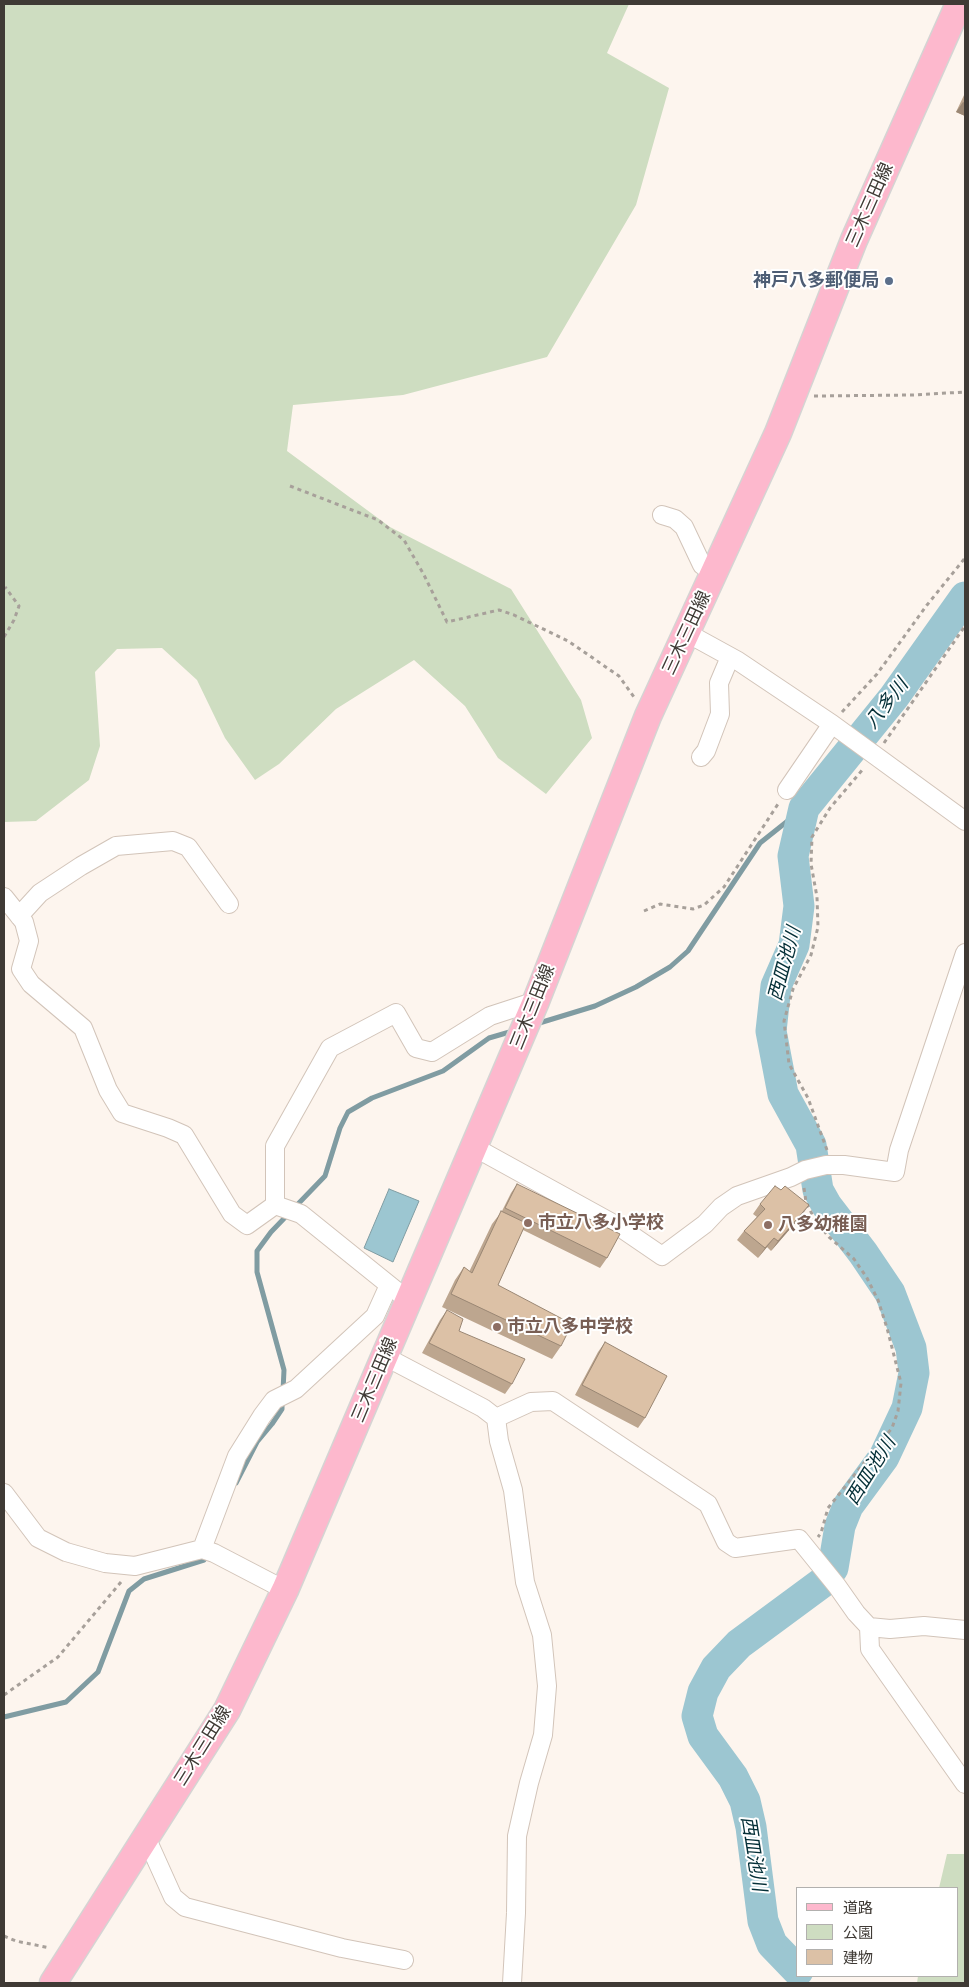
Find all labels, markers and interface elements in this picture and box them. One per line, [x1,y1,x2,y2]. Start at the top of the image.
street label: 三木三田線 [842,159,898,251]
place label: 神戸八多郵便局 [753,270,879,292]
marker: 神戸八多郵便局 [883,275,895,287]
street label: 三木三田線 [658,588,716,678]
water label: 八多川 [860,675,914,733]
water label: 西皿池川 [764,924,806,1004]
street label: 三木三田線 [506,961,560,1053]
place label: 市立八多小学校 [538,1212,664,1234]
place label: 八多幼稚園 [778,1214,868,1236]
marker: 市立八多小学校 [522,1217,534,1229]
marker: 八多幼稚園 [762,1219,774,1231]
place label: 市立八多中学校 [507,1316,633,1338]
marker: 市立八多中学校 [491,1321,503,1333]
street label: 三木三田線 [347,1334,403,1426]
water label: 西皿池川 [841,1433,901,1509]
street label: 三木三田線 [170,1702,236,1790]
water label: 西皿池川 [736,1815,770,1893]
legend [796,1887,959,1977]
text: 道路 [843,1899,873,1917]
text: 公園 [843,1924,873,1942]
text: 建物 [843,1949,873,1967]

